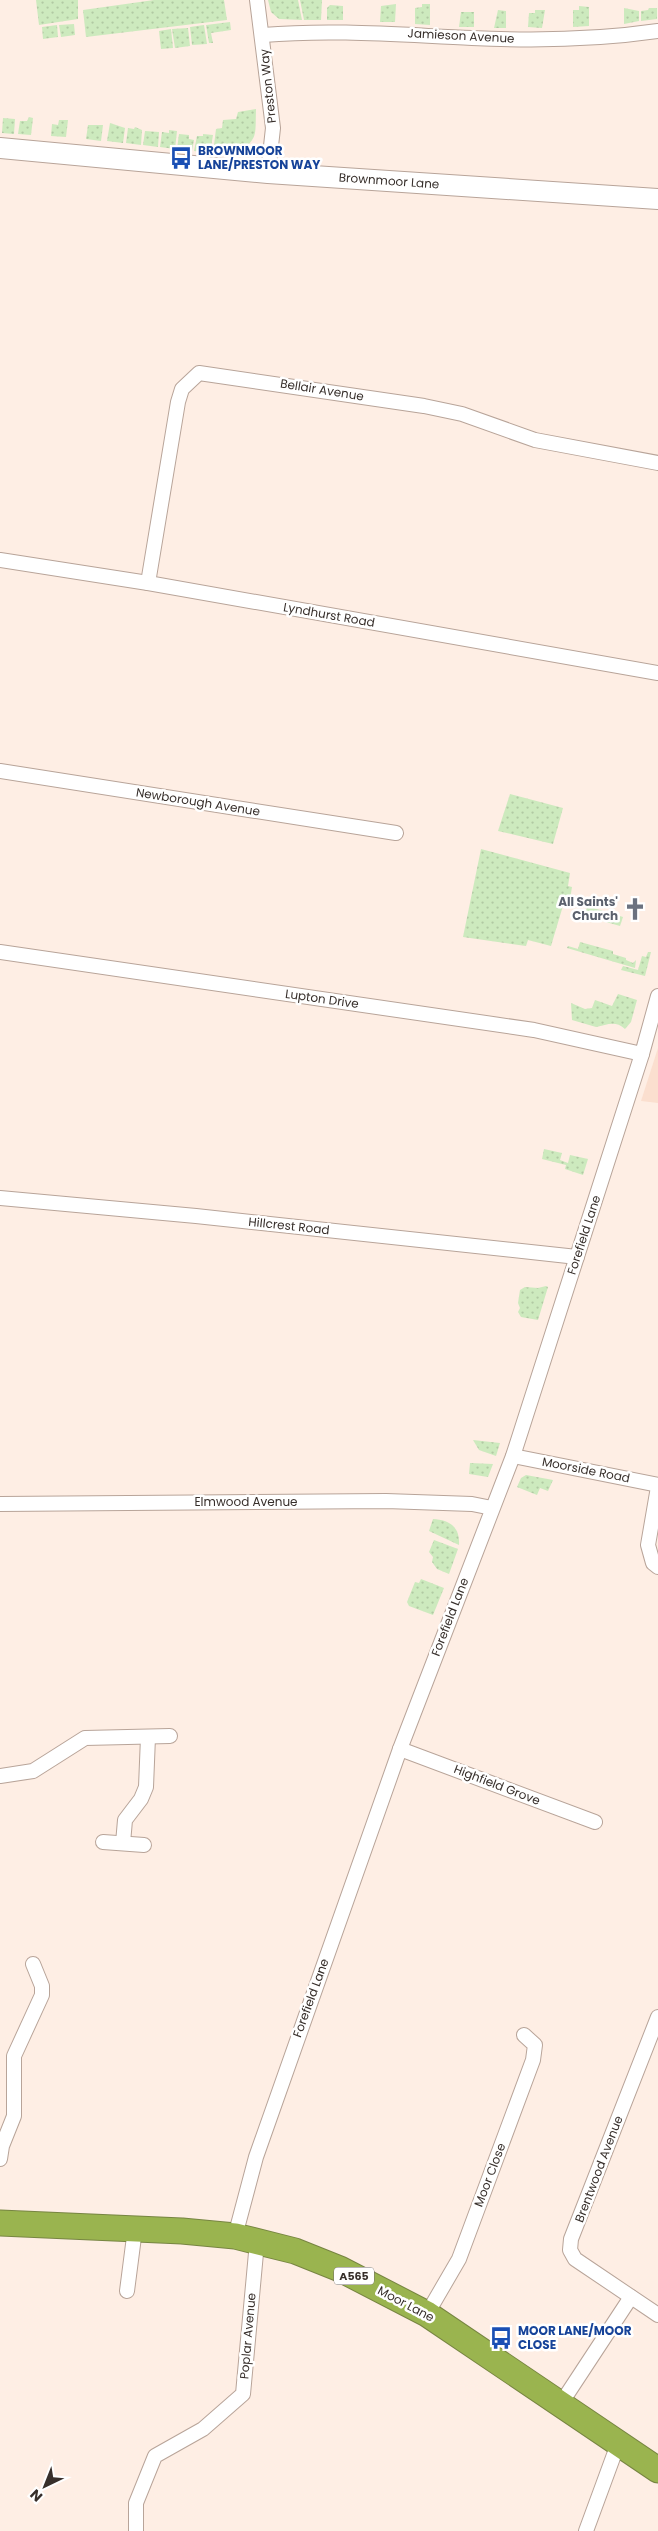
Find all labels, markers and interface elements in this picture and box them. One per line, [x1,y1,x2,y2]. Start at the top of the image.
street label: Jamieson Avenue [407,24,515,47]
street label: Preston Way [255,48,280,124]
place label: BROWNMOOR LANE/PRESTON WAY [198,142,320,173]
bus stop icon: BROWNMOOR LANE/PRESTON WAY [168,145,194,171]
street label: Brownmoor Lane [338,169,440,192]
street label: Bellair Avenue [279,375,365,405]
street label: Lyndhurst Road [282,598,376,631]
street label: Newborough Avenue [135,783,261,820]
place label: All Saints' Church [558,893,618,924]
church icon: All Saints' Church [622,896,648,922]
street label: Lupton Drive [284,985,360,1012]
street label: Forefield Lane [563,1193,604,1277]
street label: Hillcrest Road [248,1213,330,1238]
street label: Moorside Road [541,1453,632,1486]
street label: Elmwood Avenue [194,1493,298,1510]
street label: Forefield Lane [427,1575,472,1658]
street label: Highfield Grove [452,1760,543,1809]
street label: Forefield Lane [288,1956,333,2040]
street label: Brentwood Avenue [570,2113,627,2225]
street label: Moor Close [470,2141,509,2209]
road number: A565 [334,2268,374,2284]
street label: Moor Lane [375,2282,438,2326]
street label: Poplar Avenue [235,2292,260,2380]
place label: MOOR LANE/MOOR CLOSE [518,2322,632,2353]
bus stop icon: MOOR LANE/MOOR CLOSE [488,2325,514,2351]
north arrow [20,2461,70,2511]
text: N [25,2485,47,2506]

